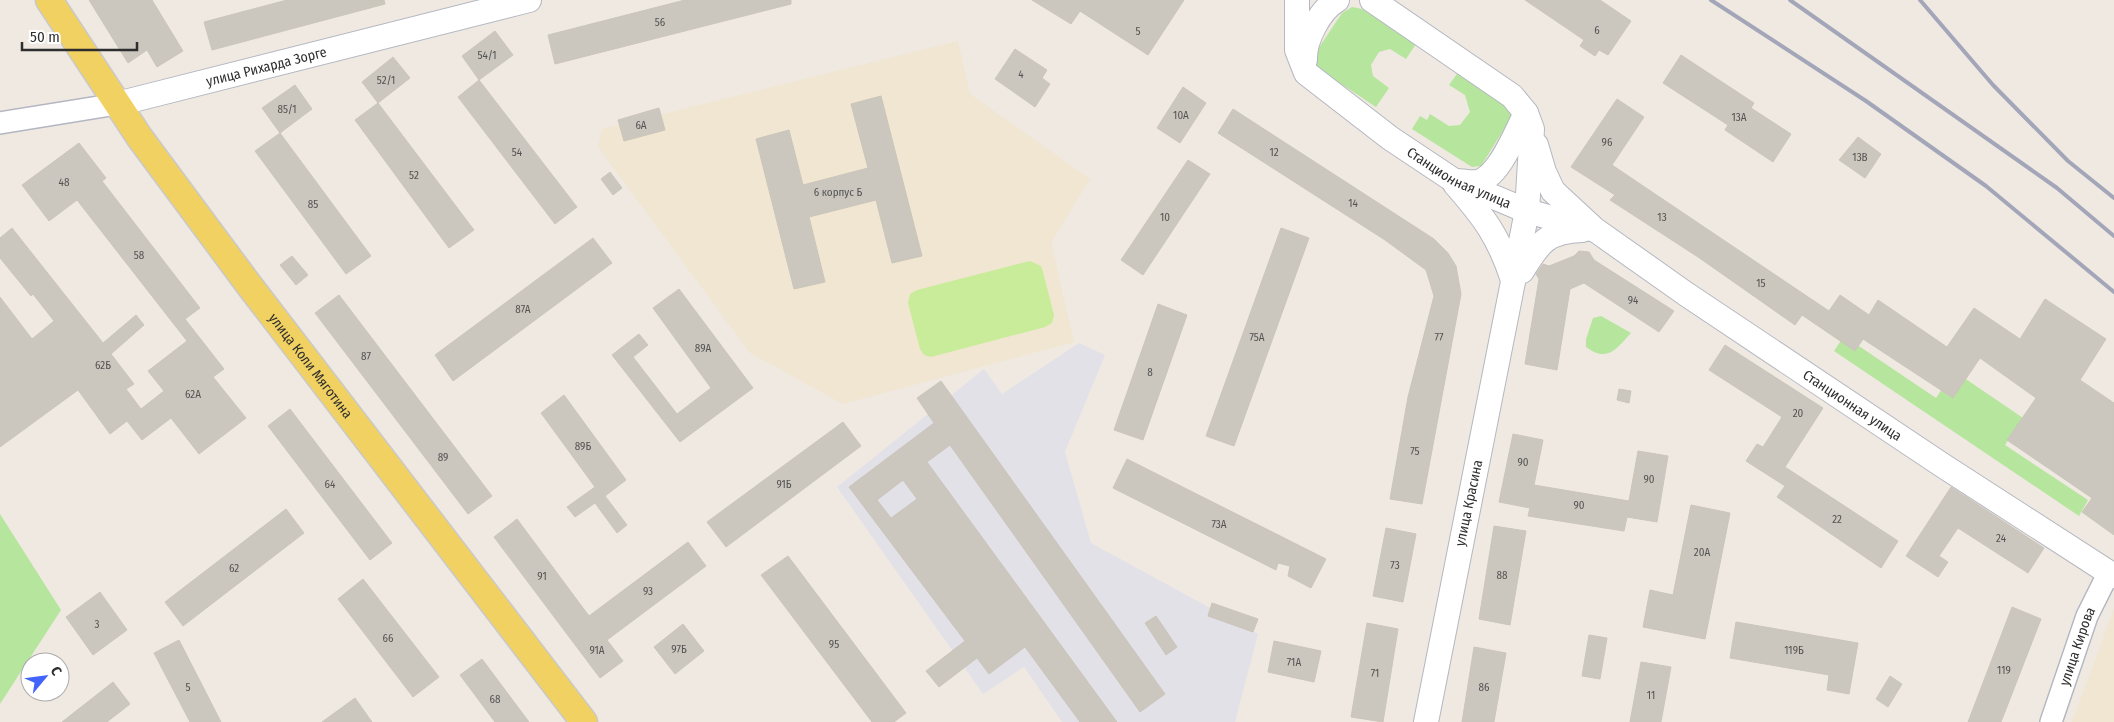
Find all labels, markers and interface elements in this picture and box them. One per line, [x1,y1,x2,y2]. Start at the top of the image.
house number: 56 [655,16,666,29]
scale bar [22,20,138,52]
house number: 6 [1594,24,1600,37]
house number: 5 [1135,25,1141,38]
text: 50 m [30,28,60,46]
street label: улица Рихарда Зорге [204,43,329,90]
house number: 54/1 [478,49,496,62]
house number: 4 [1018,68,1024,81]
house number: 52/1 [377,74,395,87]
house number: 85/1 [277,103,297,116]
house number: 10А [1173,109,1189,122]
house number: 13А [1731,111,1747,124]
house number: 6А [635,119,647,132]
house number: 96 [1602,136,1613,149]
street label: Станционная улица [1404,143,1514,212]
house number: 54 [512,146,523,159]
house number: 12 [1269,146,1279,159]
house number: 13В [1852,151,1868,164]
house number: 52 [409,169,419,182]
house number: 48 [59,176,70,189]
house number: 6 корпус Б [814,186,862,199]
house number: 14 [1348,197,1358,210]
house number: 85 [308,198,318,211]
house number: 10 [1160,211,1170,224]
house number: 13 [1657,211,1667,224]
house number: 58 [134,249,145,262]
house number: 15 [1756,277,1766,290]
house number: 94 [1628,294,1639,307]
house number: 87А [515,303,531,316]
street label: улица Коли Мяготина [265,310,356,422]
house number: 75А [1249,331,1265,344]
house number: 77 [1435,331,1444,344]
house number: 89А [695,342,711,355]
house number: 87 [361,350,371,363]
house number: 62Б [95,359,111,372]
house number: 8 [1147,366,1153,379]
street label: Станционная улица [1800,366,1905,444]
house number: 62А [185,388,201,401]
house number: 20 [1793,407,1804,420]
house number: 89Б [575,440,591,453]
house number: 75 [1410,445,1420,458]
house number: 89 [438,451,448,464]
house number: 90 [1517,456,1529,469]
street label: улица Красина [1452,458,1486,548]
house number: 90 [1643,473,1655,486]
house number: 64 [325,478,336,491]
house number: 91Б [776,478,792,491]
house number: 90 [1573,499,1585,512]
house number: 22 [1832,513,1842,526]
house number: 73А [1211,518,1227,531]
house number: 24 [1996,532,2007,545]
house number: 20А [1694,546,1710,559]
house number: 73 [1390,559,1400,572]
house number: 62 [229,562,239,575]
house number: 88 [1497,569,1508,582]
house number: 91 [537,570,547,583]
house number: 93 [643,585,653,598]
street label: улица Кирова [2055,604,2099,688]
house number: 3 [95,618,100,631]
house number: 66 [383,632,394,645]
house number: 95 [829,638,839,651]
house number: 97Б [671,643,687,656]
house number: 91А [589,644,605,657]
house number: 119Б [1784,644,1804,657]
north arrow [20,652,70,702]
house number: 71А [1287,656,1301,669]
text: С [47,664,65,679]
house number: 119 [1997,664,2011,677]
house number: 71 [1371,667,1379,680]
house number: 5 [185,681,191,694]
house number: 86 [1479,681,1490,694]
house number: 11 [1647,689,1655,702]
house number: 68 [490,693,501,706]

